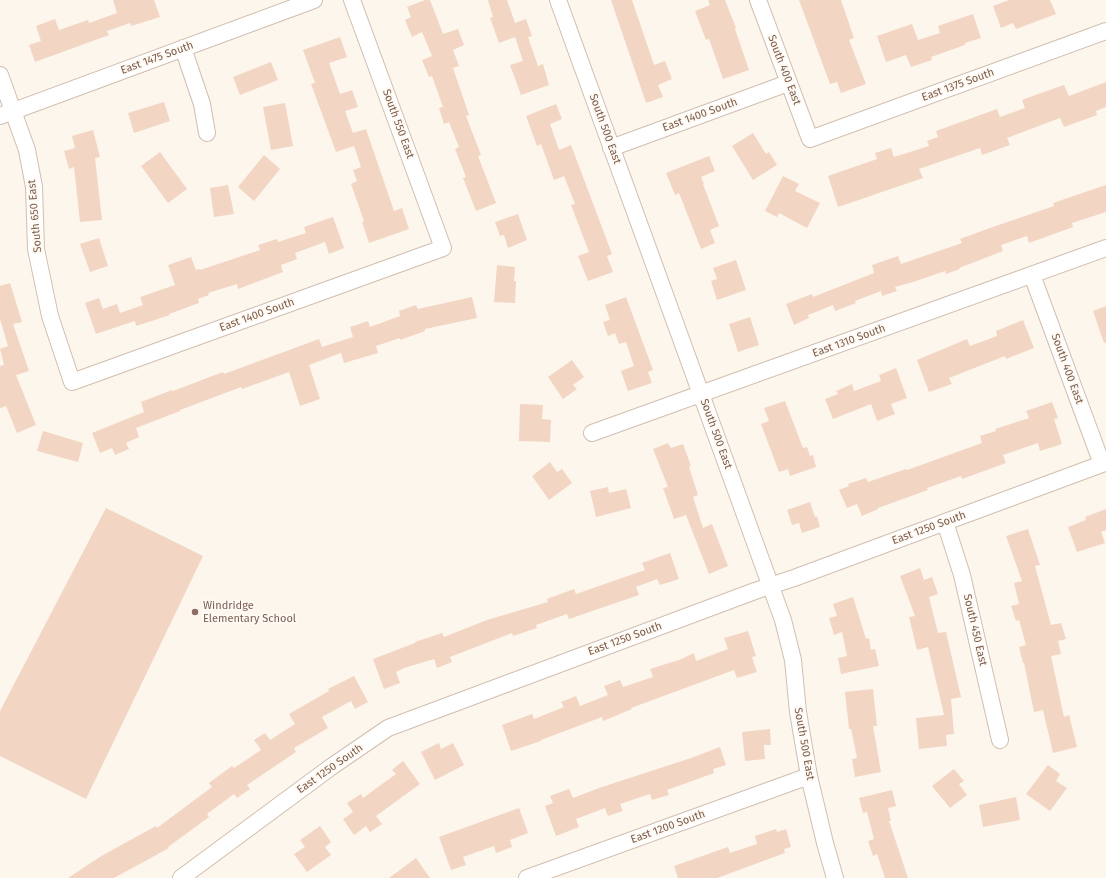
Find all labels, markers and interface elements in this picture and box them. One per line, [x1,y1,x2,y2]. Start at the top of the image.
street label: South 400 East [765,33,803,107]
street label: East 1475 South [119,39,195,77]
street label: East 1375 South [920,66,996,104]
street label: South 550 East [379,87,417,161]
street label: South 500 East [586,92,624,166]
street label: East 1400 South [661,95,739,135]
street label: South 650 East [25,179,45,253]
street label: East 1400 South [218,295,296,335]
street label: East 1310 South [811,322,887,360]
street label: South 400 East [1048,332,1086,406]
street label: South 500 East [697,397,735,471]
street label: East 1250 South [890,509,968,547]
street label: South 450 East [960,593,990,667]
place label: Windridge Elementary School [203,599,296,625]
marker: Windridge Elementary School [190,607,200,617]
street label: East 1250 South [586,620,664,658]
street label: South 500 East [791,707,817,781]
street label: East 1250 South [294,741,366,797]
street label: East 1200 South [629,807,707,847]

